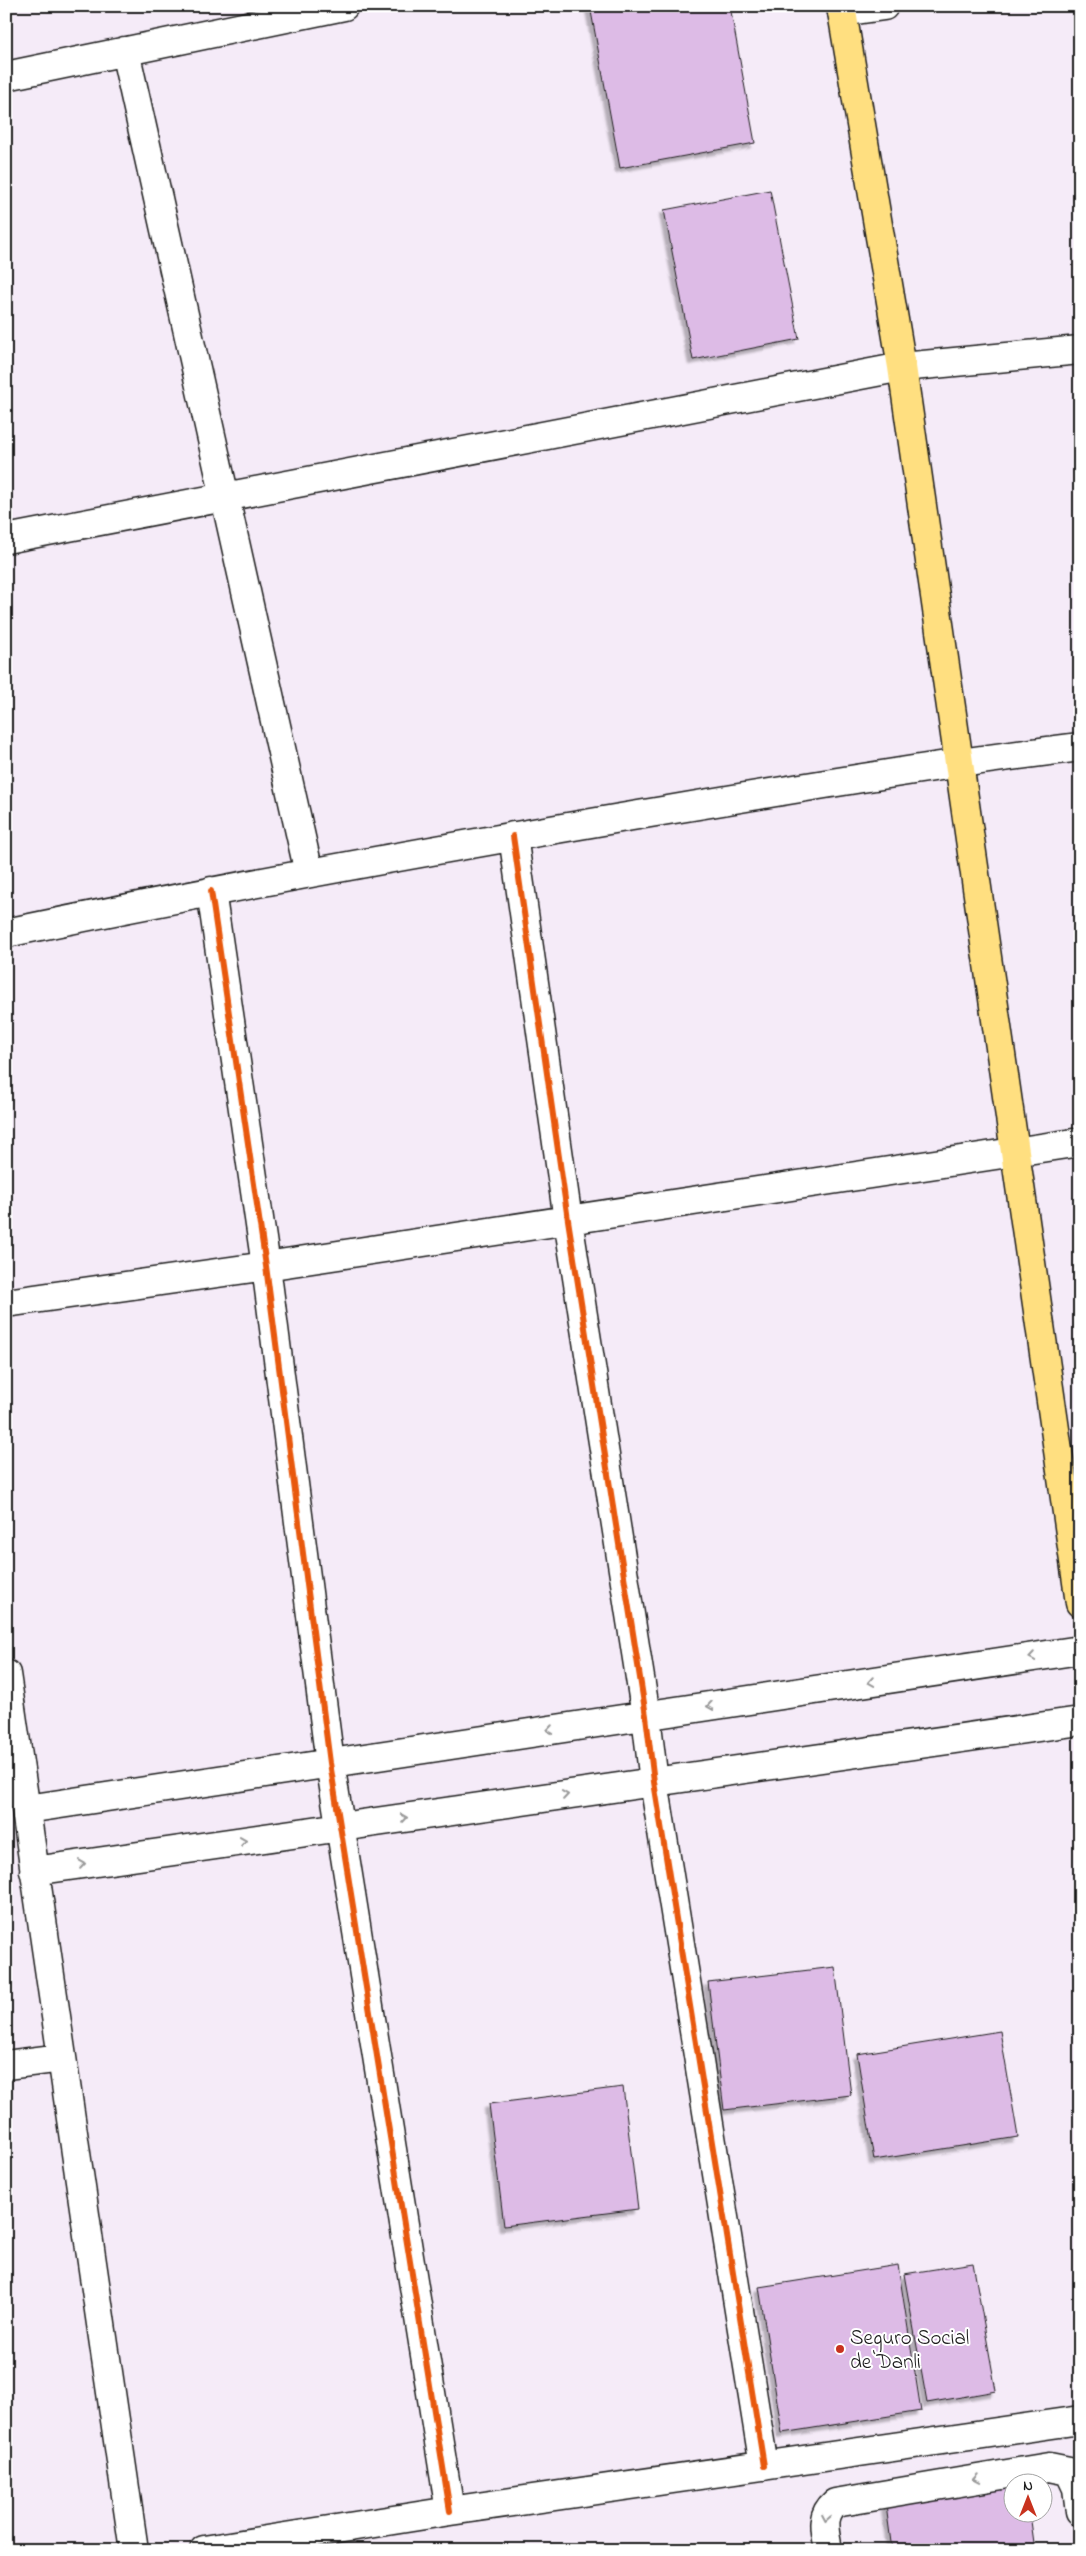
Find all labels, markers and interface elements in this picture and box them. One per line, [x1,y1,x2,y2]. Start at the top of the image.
one-way arrow [1027,1651,1035,1662]
one-way arrow [867,1676,875,1686]
one-way arrow [706,1700,714,1711]
one-way arrow [545,1725,554,1735]
one-way arrow [561,1790,569,1800]
one-way arrow [400,1813,408,1823]
one-way arrow [239,1836,248,1846]
one-way arrow [78,1859,87,1869]
place label: Seguro Social de Danli [850,2324,969,2378]
marker: Seguro Social de Danli [834,2343,846,2355]
one-way arrow [972,2474,981,2484]
north arrow [1004,2474,1054,2524]
text: N [1023,2476,1033,2497]
one-way arrow [821,2515,832,2523]

